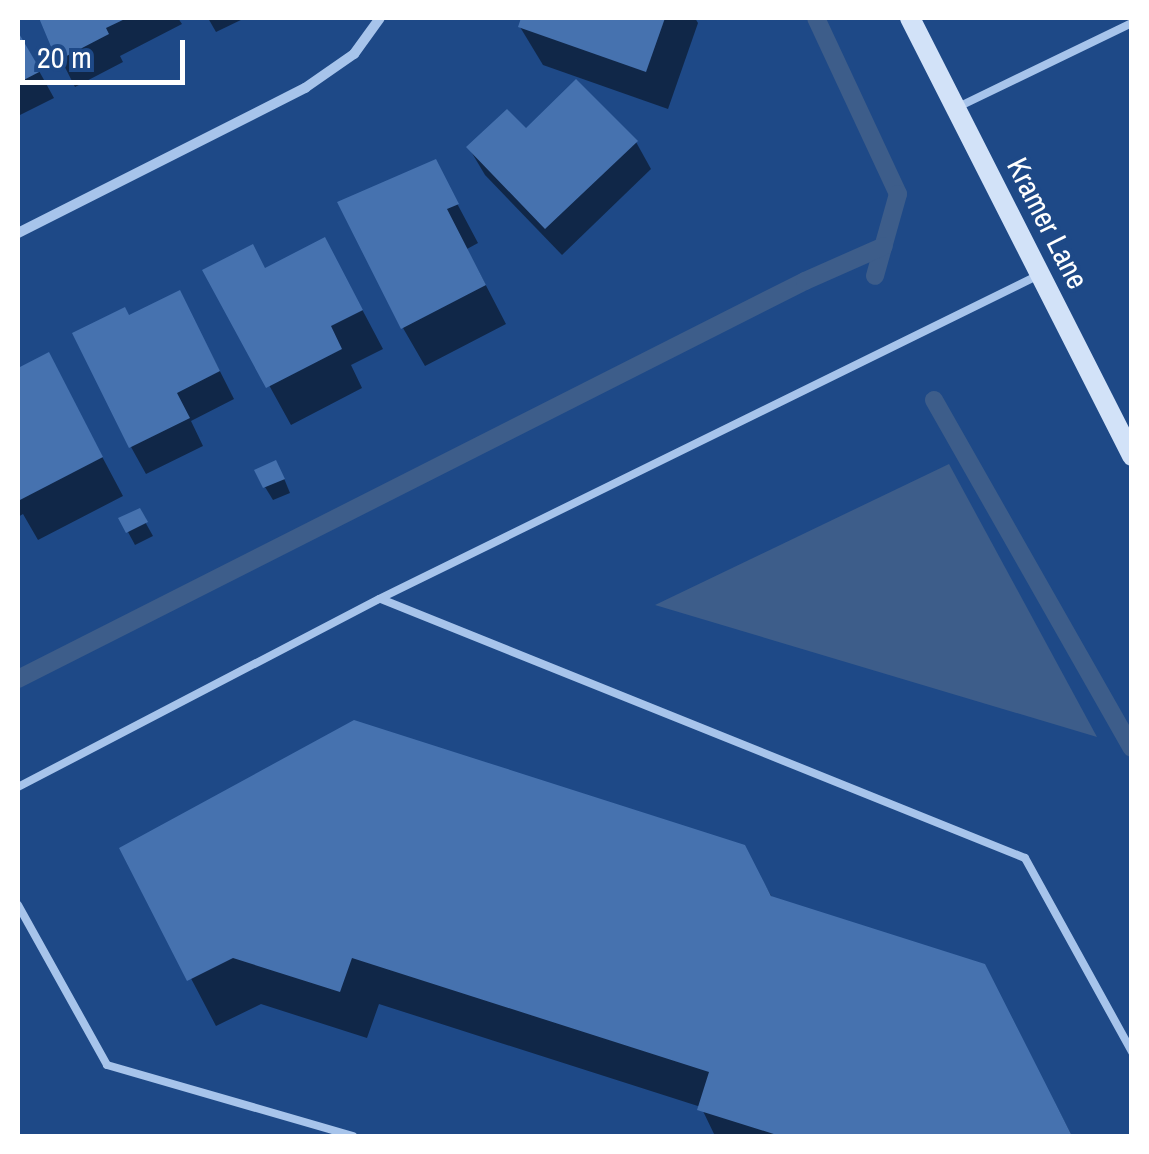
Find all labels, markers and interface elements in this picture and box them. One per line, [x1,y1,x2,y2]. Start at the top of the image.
scale bar [25,20,190,82]
text: 20 m [37,37,92,77]
street label: Kramer Lane [1000,151,1096,295]

